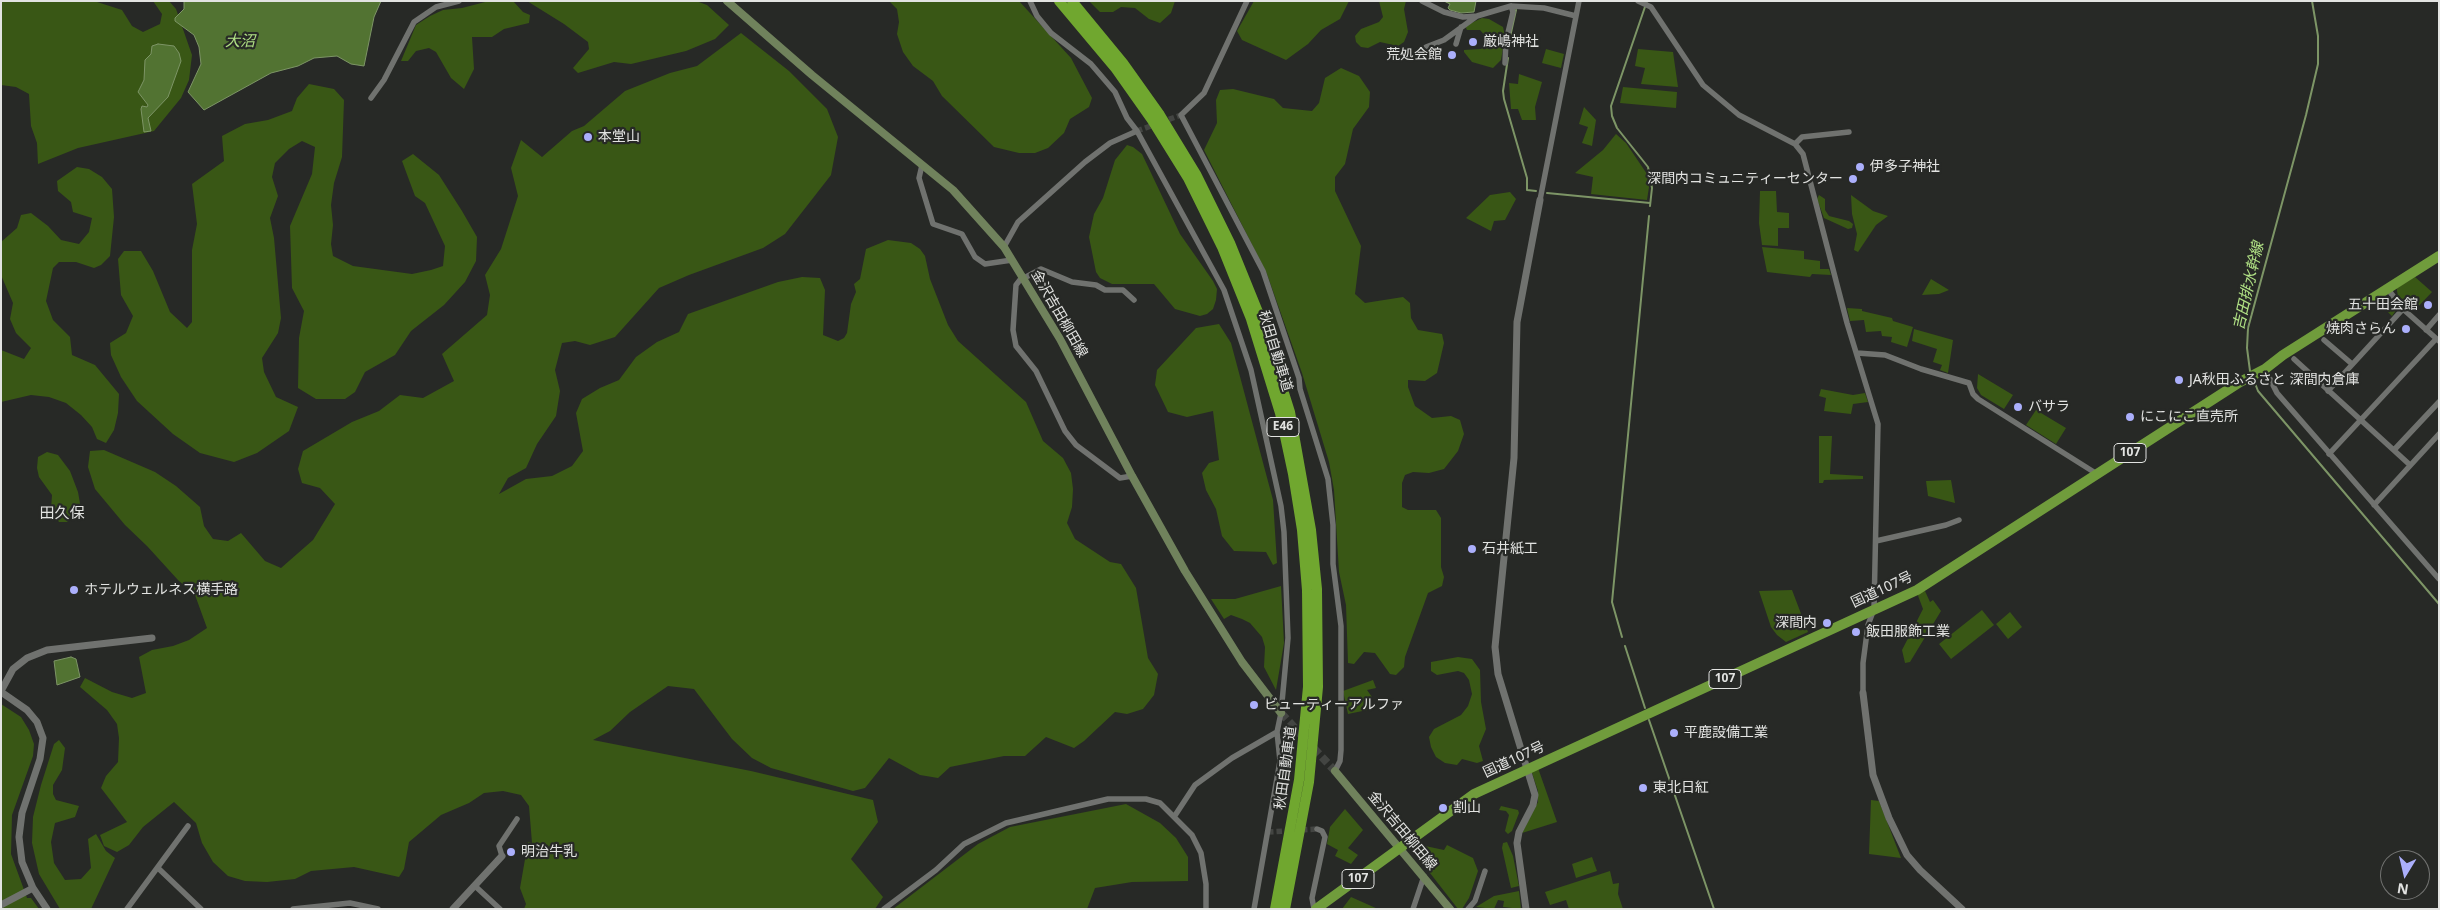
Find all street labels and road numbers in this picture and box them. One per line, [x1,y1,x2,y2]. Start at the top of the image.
street label: 金沢吉田柳田線 [1027,267,1091,361]
street label: 秋田自動車道 [1255,308,1295,394]
road number: E46 [1267,418,1299,437]
road number: 107 [2114,443,2146,462]
street label: 国道107号 [1849,568,1915,612]
road number: 107 [1709,670,1741,689]
street label: 秋田自動車道 [1272,725,1300,811]
street label: 国道107号 [1481,738,1547,782]
street label: 金沢吉田柳田線 [1364,788,1440,874]
road number: 107 [1342,870,1374,889]

